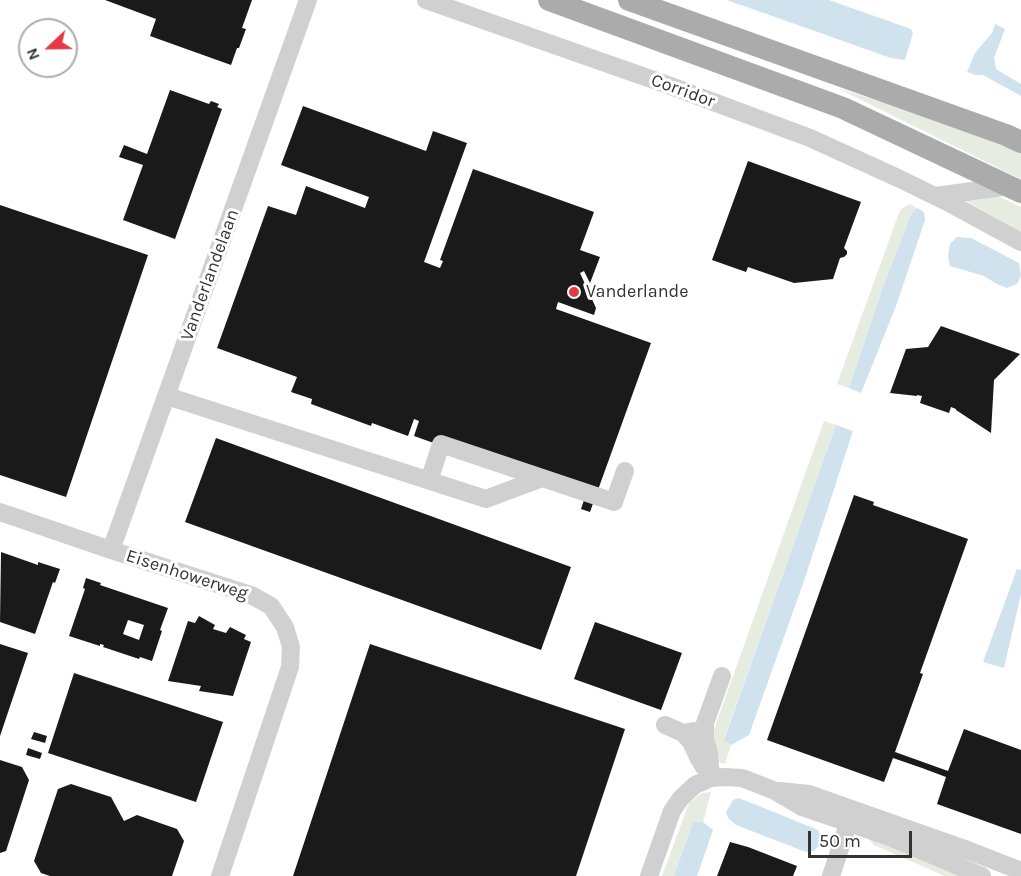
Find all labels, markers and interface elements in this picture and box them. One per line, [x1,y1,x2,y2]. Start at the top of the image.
north arrow [18,18,78,78]
text: N [22,45,44,63]
street label: Corridor [648,70,718,112]
street label: Vanderlandelaan [176,206,244,344]
place label: Vanderlande [586,281,688,303]
marker: Vanderlande [567,285,581,299]
street label: Eisenhowerweg [123,545,251,605]
scale bar [811,819,914,857]
text: 50 m [819,830,861,852]

